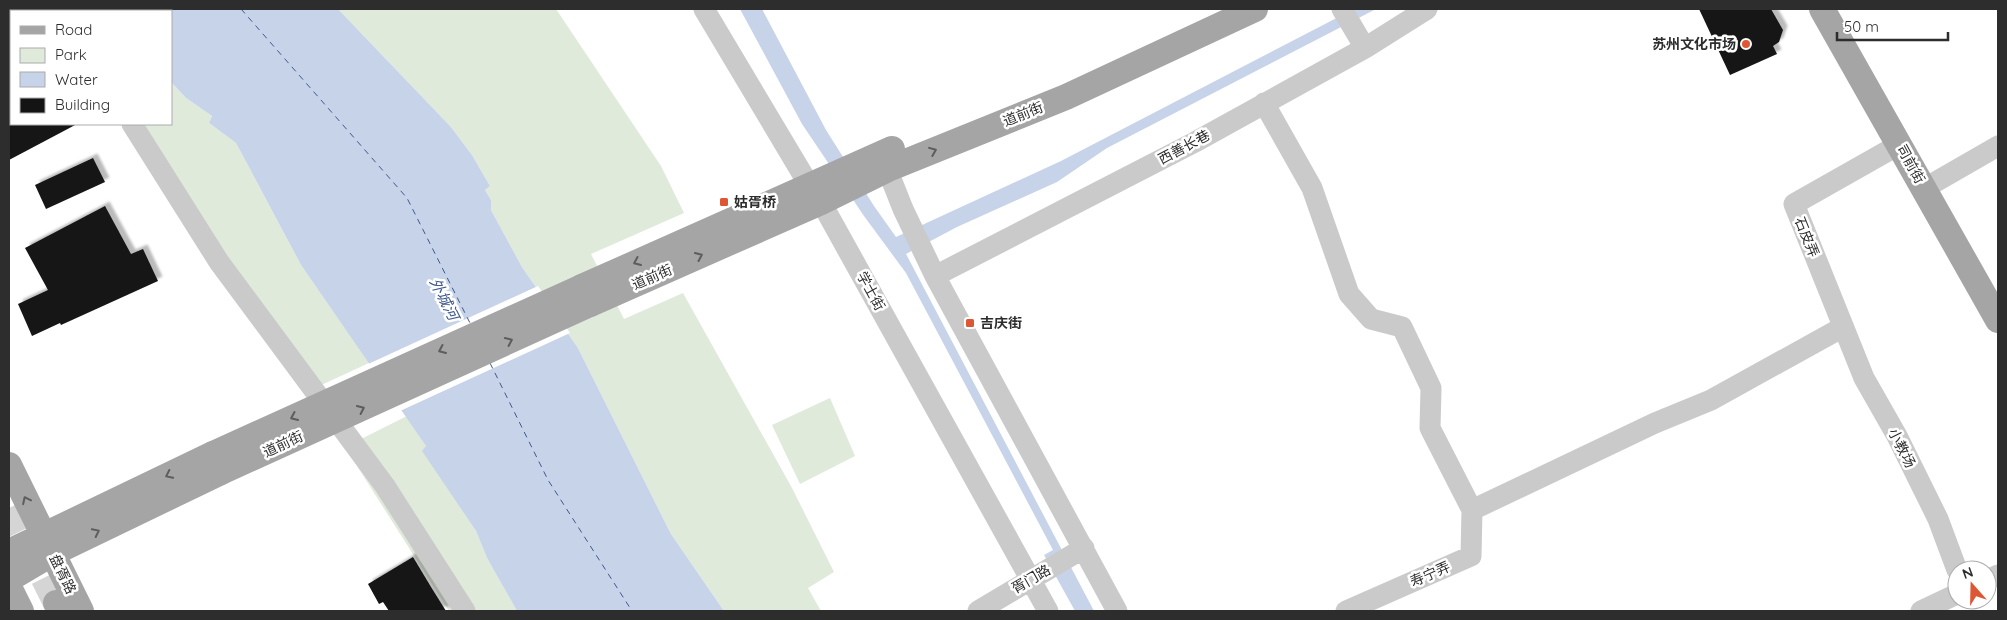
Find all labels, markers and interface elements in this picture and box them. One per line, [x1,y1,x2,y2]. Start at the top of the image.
legend [10,10,172,125]
scale bar [1837,10,1948,42]
text: 50 m [1844,17,1879,36]
text: Road [55,20,92,39]
place label: 苏州文化市场 [1652,35,1736,53]
marker: 苏州文化市场 [1740,38,1752,50]
text: Park [55,45,87,64]
text: Water [55,70,98,89]
text: Building [55,95,110,114]
street label: 道前街 [1000,98,1046,130]
street label: 西善长巷 [1155,126,1213,168]
street label: 司前街 [1893,141,1929,187]
one-way arrow [928,146,937,157]
place label: 姑胥桥 [734,193,776,211]
marker: 姑胥桥 [718,196,730,208]
street label: 石皮弄 [1791,214,1823,260]
one-way arrow [694,252,703,262]
one-way arrow [633,256,642,266]
street label: 道前街 [629,260,675,294]
street label: 学士街 [853,268,889,314]
water label: 外城河 [426,274,464,326]
place label: 吉庆街 [980,314,1022,332]
marker: 吉庆街 [964,317,976,329]
one-way arrow [504,337,513,347]
one-way arrow [438,344,447,355]
one-way arrow [356,404,365,415]
one-way arrow [290,411,299,422]
street label: 小教场 [1884,425,1920,471]
street label: 道前街 [260,427,306,461]
one-way arrow [165,469,174,480]
one-way arrow [22,496,33,505]
one-way arrow [91,529,100,539]
street label: 盘胥路 [46,551,80,597]
street label: 寿宁弄 [1407,557,1453,591]
north arrow [1947,560,1997,610]
street label: 胥门路 [1008,561,1054,597]
text: N [1960,563,1975,583]

